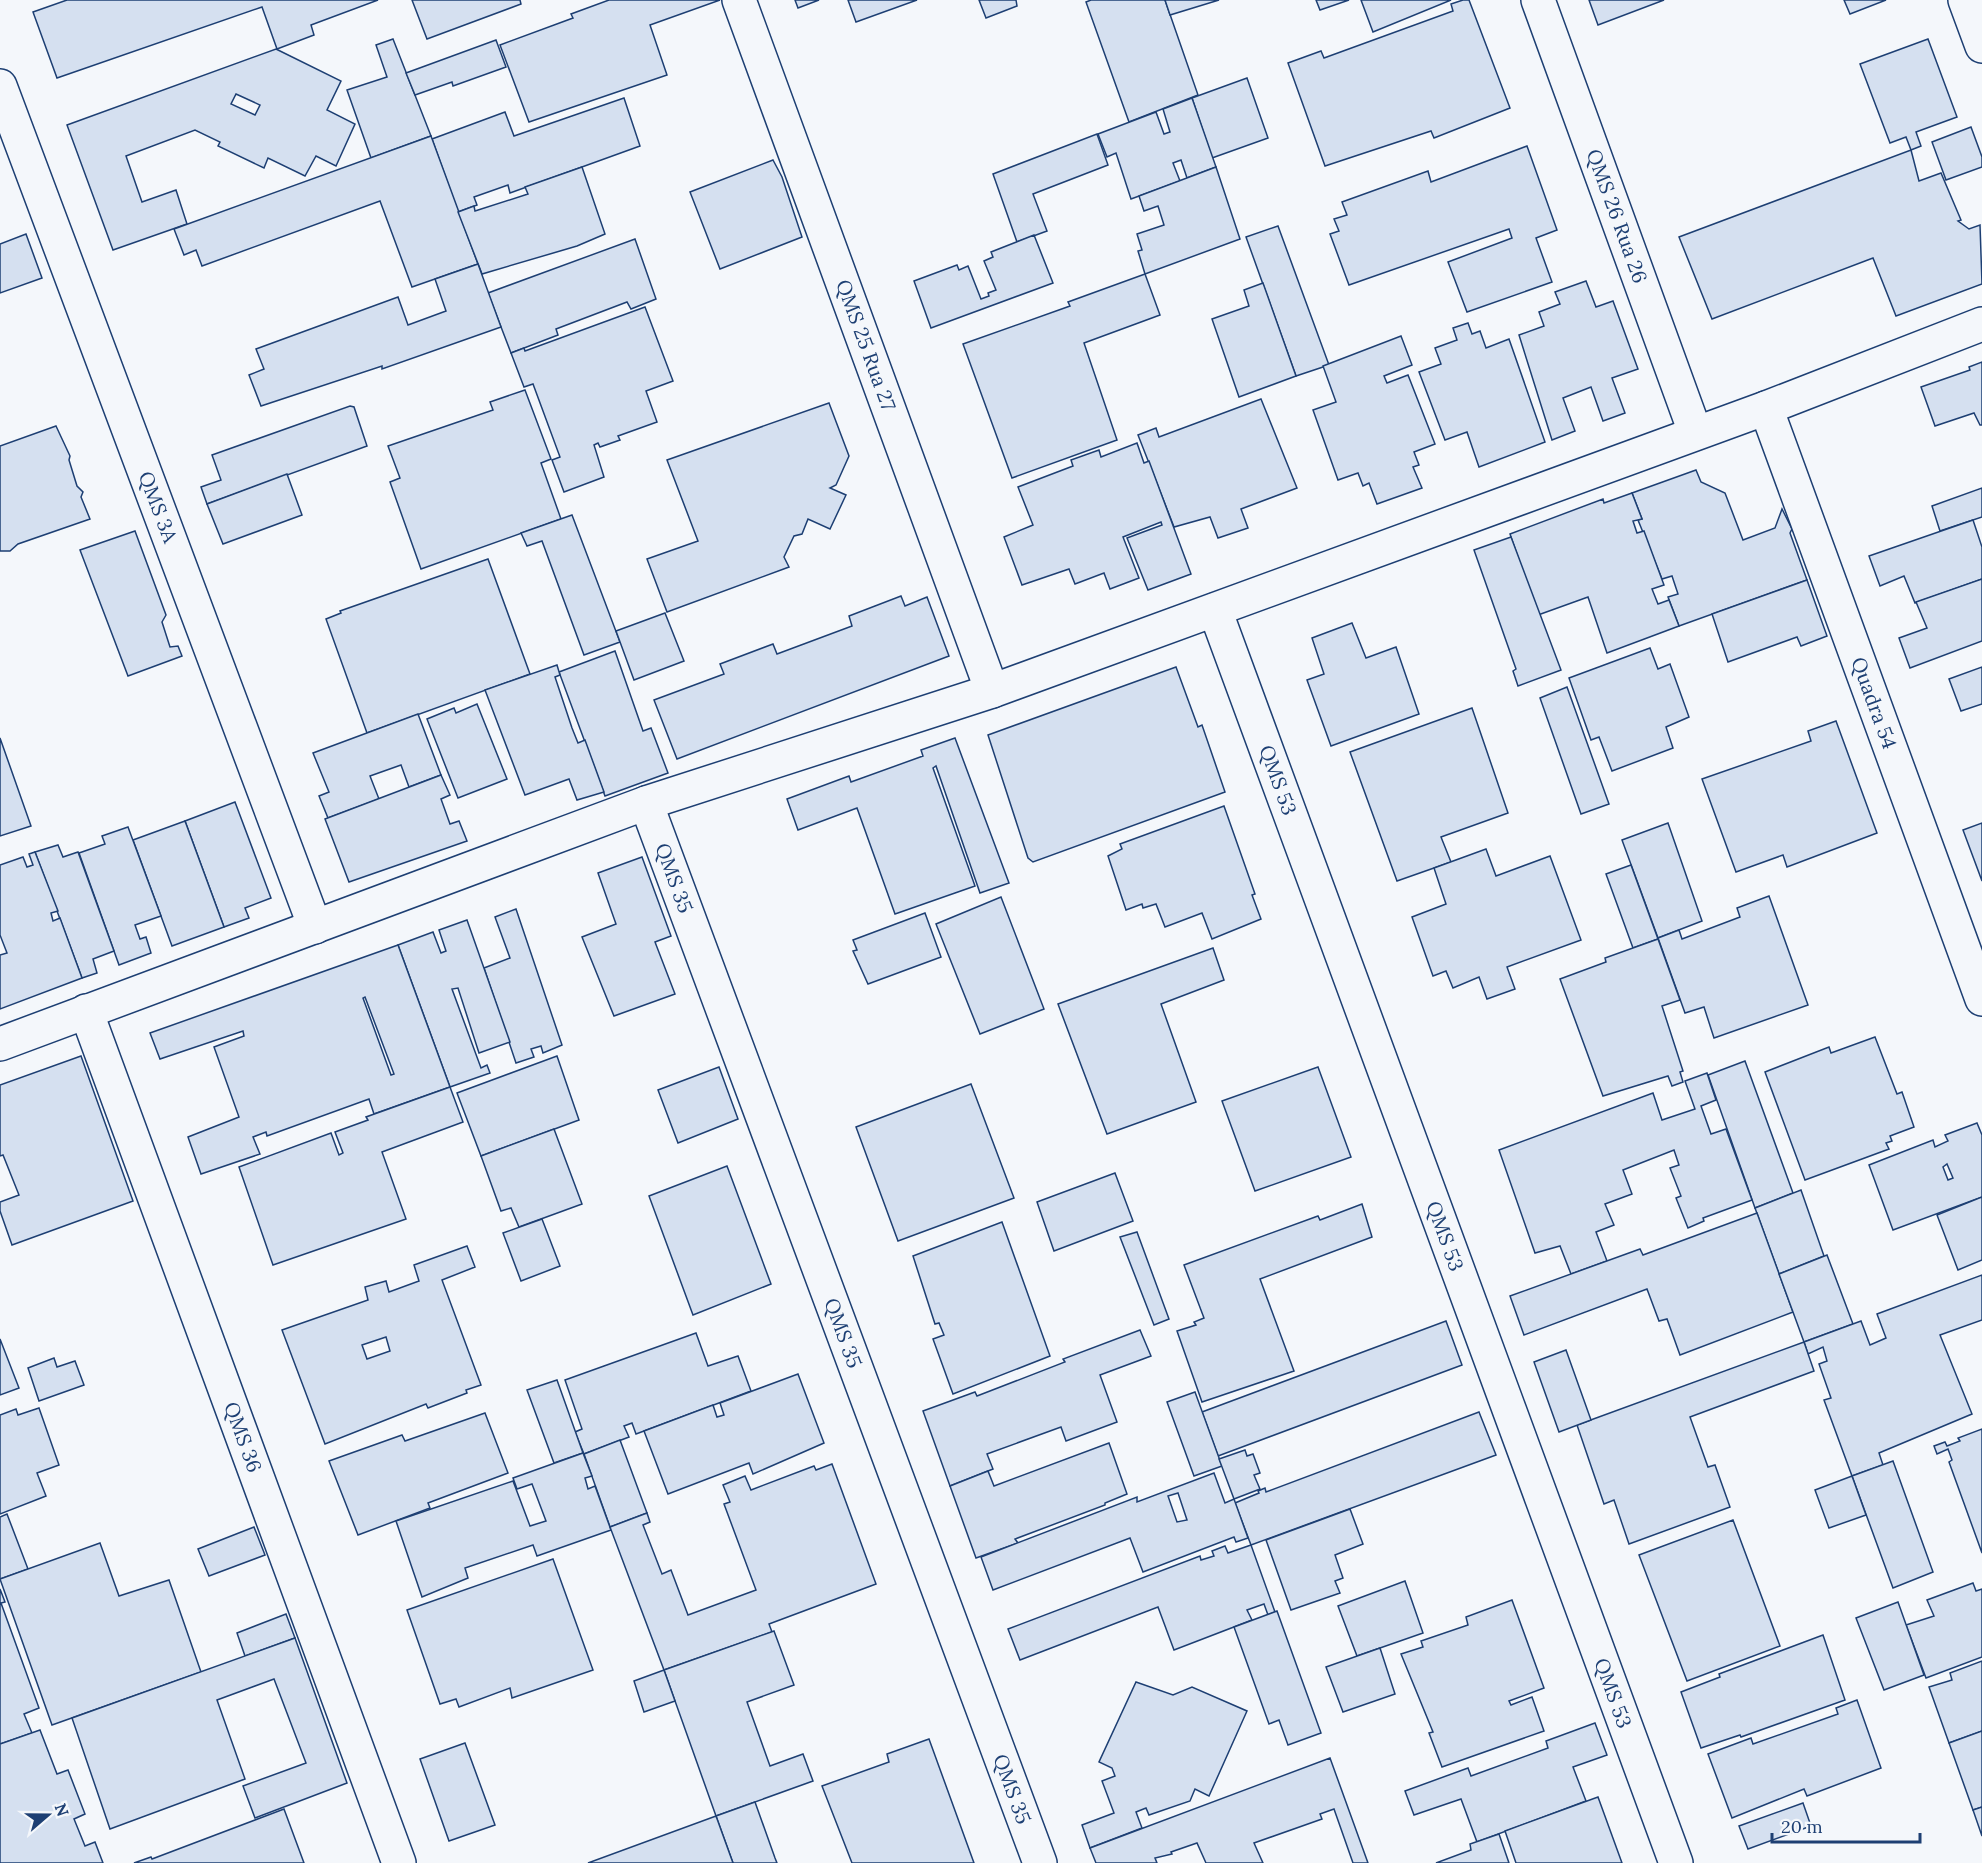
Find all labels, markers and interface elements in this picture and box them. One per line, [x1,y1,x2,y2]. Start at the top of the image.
street label: QMS 26 Rua 26 [1582,145,1653,286]
street label: QMS 25 Rua 27 [831,276,902,414]
street label: QMS 3A [133,468,184,546]
street label: Quadra 54 [1846,653,1903,752]
street label: QMS 53 [1254,741,1303,818]
street label: QMS 35 [650,839,699,916]
street label: QMS 53 [1421,1197,1470,1274]
street label: QMS 35 [819,1294,868,1371]
street label: QMS 36 [219,1398,268,1476]
street label: QMS 53 [1589,1654,1638,1731]
street label: QMS 35 [988,1750,1037,1827]
north arrow [18,1785,78,1845]
text: N [51,1801,74,1819]
scale bar [1772,1806,1920,1844]
text: 20 m [1781,1815,1823,1838]

